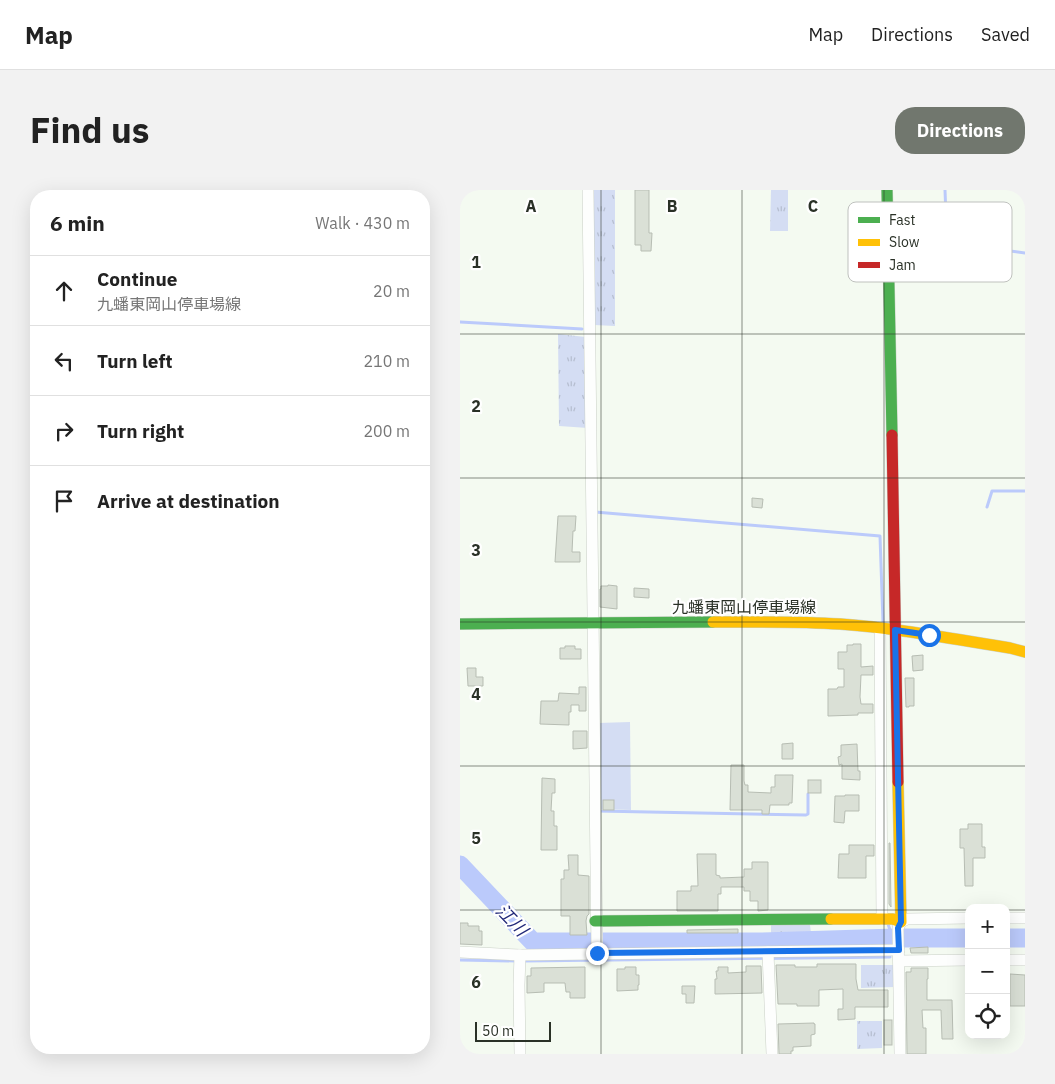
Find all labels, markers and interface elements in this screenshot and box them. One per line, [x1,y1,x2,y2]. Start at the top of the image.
text: Map [25,19,73,51]
text: Map [808,23,843,46]
text: Directions [871,23,953,46]
text: Saved [981,23,1030,46]
text: Find us [30,107,149,153]
button: Directions [895,107,1025,154]
text: A [526,196,537,216]
text: B [667,196,678,216]
text: C [808,196,818,216]
legend [848,202,1012,282]
text: 6 min [50,209,105,237]
text: Fast [889,211,915,229]
text: Walk · 430 m [315,213,410,233]
text: Slow [889,233,920,251]
text: 1 [471,252,481,272]
text: Jam [889,256,916,274]
text: Continue [97,267,177,291]
icon: ahead [50,277,78,305]
text: 20 m [373,281,410,301]
text: 九蟠東岡山停車場線 [97,294,241,314]
icon: left [50,347,78,375]
text: Turn left [97,349,173,373]
text: 210 m [363,351,410,371]
text: 2 [471,396,481,416]
icon: right [50,417,78,445]
text: Turn right [97,419,184,443]
text: 200 m [363,421,410,441]
icon: arrive [50,487,78,515]
text: Arrive at destination [97,489,280,513]
text: 3 [471,540,481,560]
street label: 九蟠東岡山停車場線 [672,597,816,617]
route start [918,624,941,647]
text: 4 [471,684,481,704]
text: 5 [471,828,481,848]
water label: 江川 [491,899,534,942]
map controls [965,904,1010,1039]
button: + [965,904,1010,949]
route end [586,942,609,965]
button: − [965,949,1010,994]
text: 6 [471,972,481,992]
button: locate [965,994,1010,1039]
scale bar [475,1019,551,1042]
text: 50 m [482,1022,514,1040]

